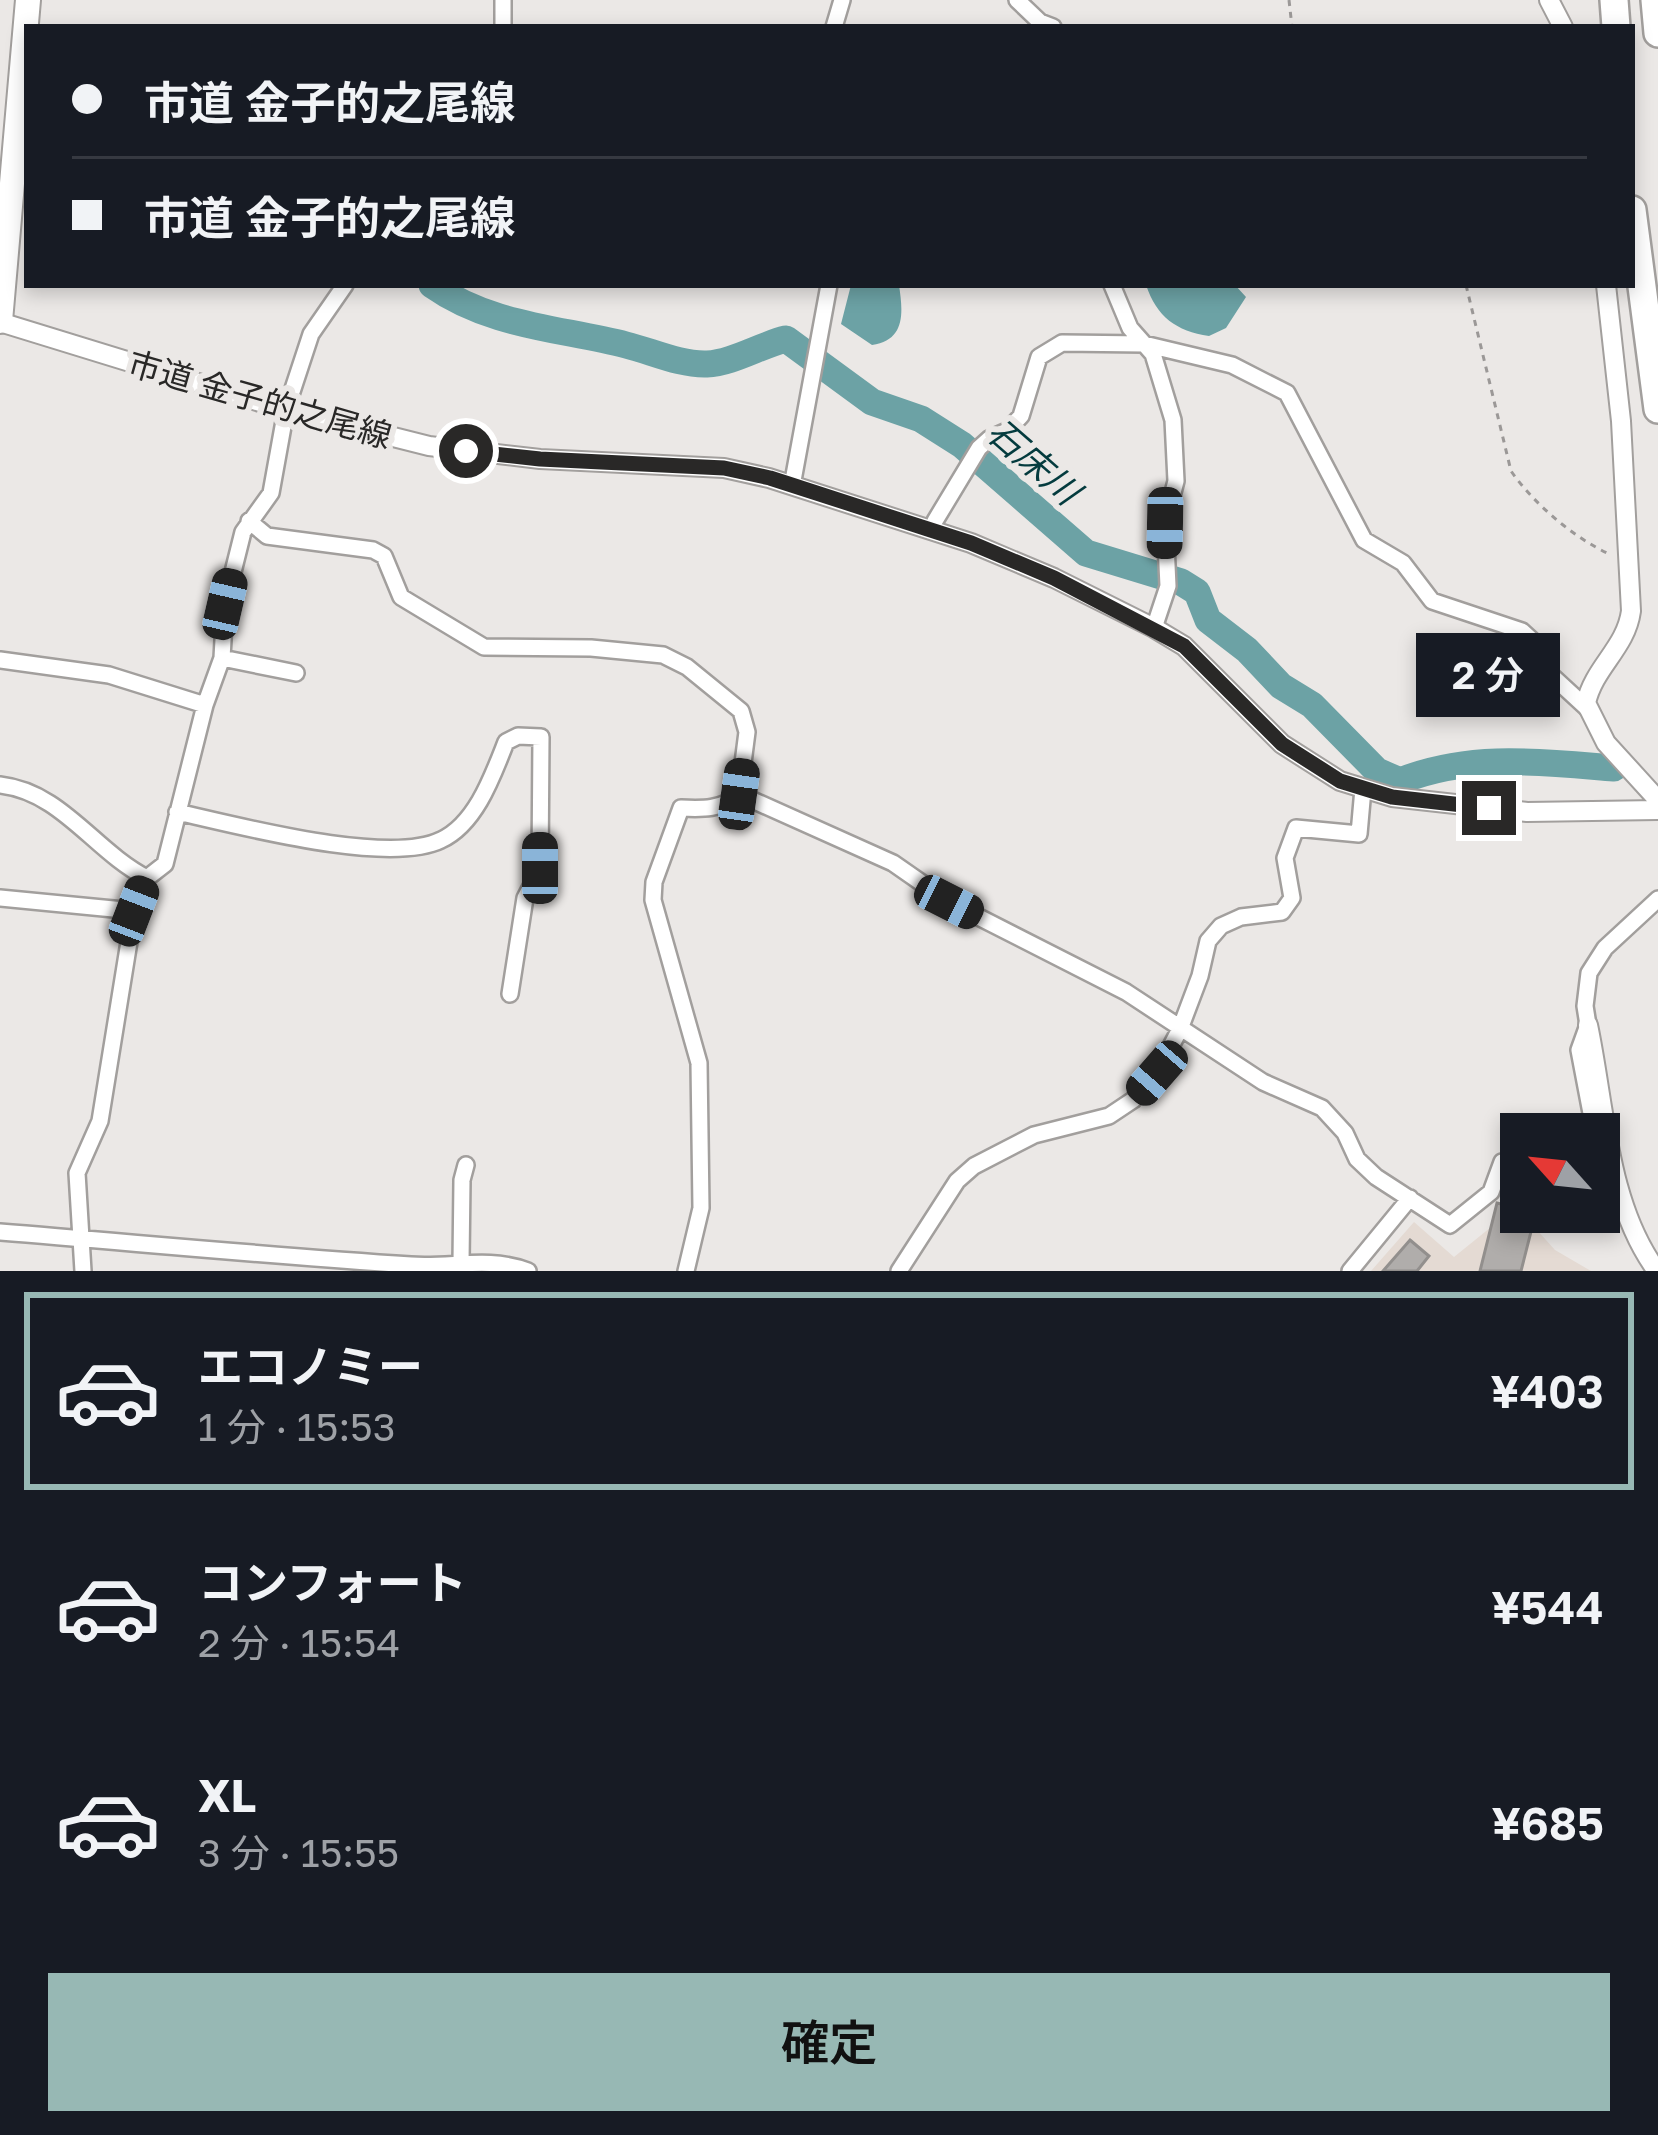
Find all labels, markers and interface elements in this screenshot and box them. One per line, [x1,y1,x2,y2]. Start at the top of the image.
text: 市道 金子的之尾線 [144,75,515,129]
text: 市道 金子的之尾線 [144,190,515,244]
street label: 市道 金子的之尾線 [124,343,396,455]
water label: 石床川 [979,409,1092,515]
route start [439,424,493,478]
car [1146,487,1184,559]
car [199,565,251,643]
callout: 2 分 [1417,634,1561,718]
text: 2 分 [1452,651,1524,698]
car [716,756,762,832]
route end [1462,781,1516,835]
car [522,832,558,904]
car [909,870,989,934]
car [104,871,164,951]
car [1120,1034,1194,1112]
north arrow [1500,1113,1620,1233]
map controls [1500,1113,1620,1233]
icon: car [54,1337,162,1445]
text: エコノミー [198,1339,423,1393]
text: ¥403 [1491,1364,1604,1418]
text: 1 分 · 15:53 [198,1403,396,1450]
icon: car [54,1553,162,1661]
text: コンフォート [198,1555,467,1609]
text: ¥544 [1491,1580,1604,1634]
text: 2 分 · 15:54 [198,1619,400,1666]
text: XL [198,1768,256,1822]
icon: car [54,1769,162,1877]
text: ¥685 [1491,1796,1604,1850]
text: 3 分 · 15:55 [198,1829,399,1876]
button: 確定 [48,1973,1610,2111]

